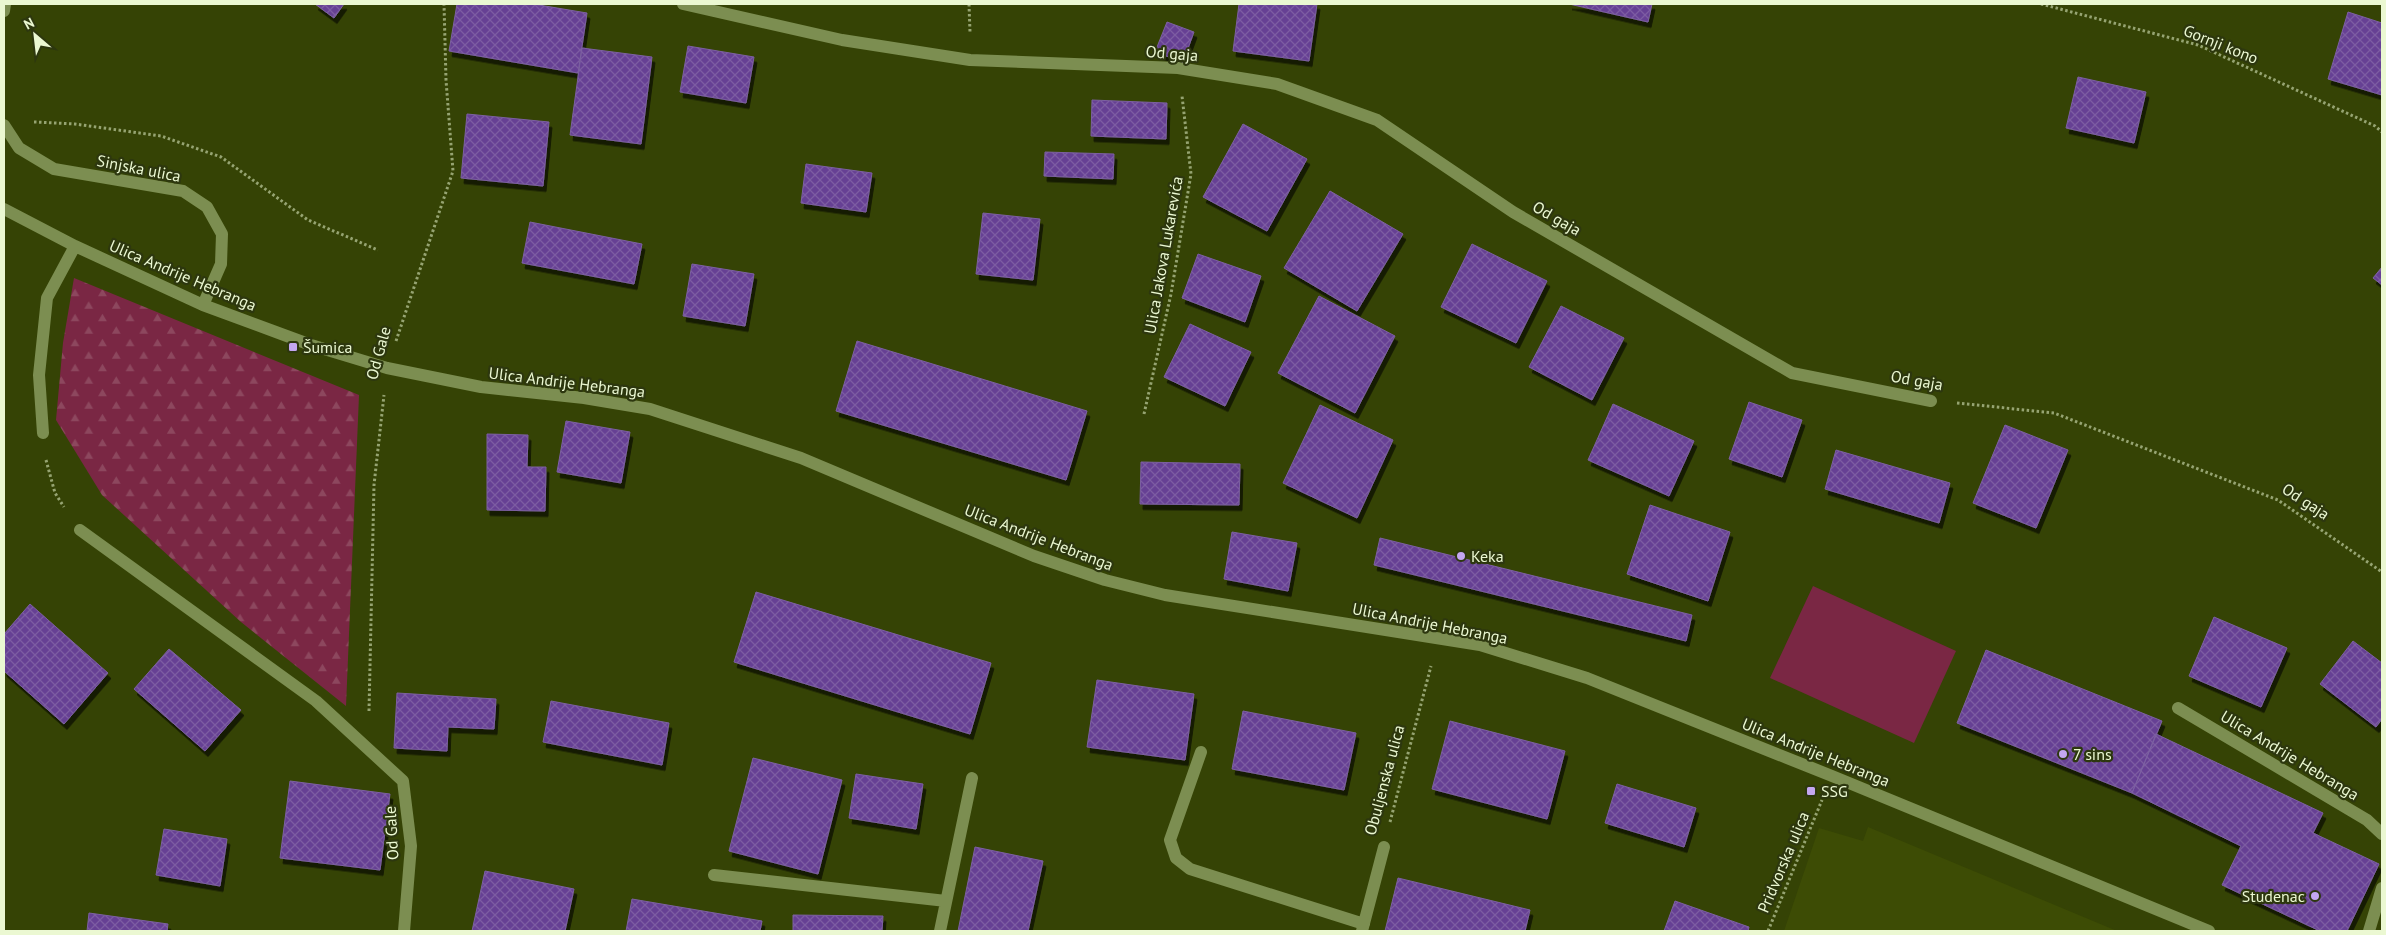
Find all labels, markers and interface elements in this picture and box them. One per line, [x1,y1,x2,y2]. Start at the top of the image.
north arrow [10,10,60,60]
text: N [21,13,37,34]
street label: Gornji kono [2181,20,2261,68]
street label: Od gaja [1145,41,1199,65]
street label: Sinjska ulica [95,150,183,186]
street label: Ulica Jakova Lukarevića [1139,175,1187,335]
street label: Od gaja [1529,196,1585,240]
street label: Ulica Andrije Hebranga [107,235,259,315]
street label: Od Gale [361,324,395,382]
place label: Šumica [303,337,353,357]
marker: Šumica [287,341,299,353]
street label: Ulica Andrije Hebranga [488,362,646,402]
street label: Od gaja [1889,366,1945,394]
street label: Od gaja [2279,478,2333,524]
street label: Ulica Andrije Hebranga [962,499,1116,575]
place label: Keka [1471,546,1504,566]
marker: Keka [1455,550,1467,562]
street label: Ulica Andrije Hebranga [1351,598,1509,648]
street label: Ulica Andrije Hebranga [2217,706,2363,804]
street label: Ulica Andrije Hebranga [1739,713,1893,791]
street label: Obuljenska ulica [1360,723,1408,837]
place label: 7 sins [2073,744,2112,764]
marker: 7 sins [2057,748,2069,760]
place label: SSG [1821,781,1848,801]
marker: SSG [1805,785,1817,797]
street label: Od Gale [380,805,402,861]
street label: Pridvorska ulica [1753,809,1813,915]
place label: Studenac [2242,886,2305,906]
marker: Studenac [2309,890,2321,902]

